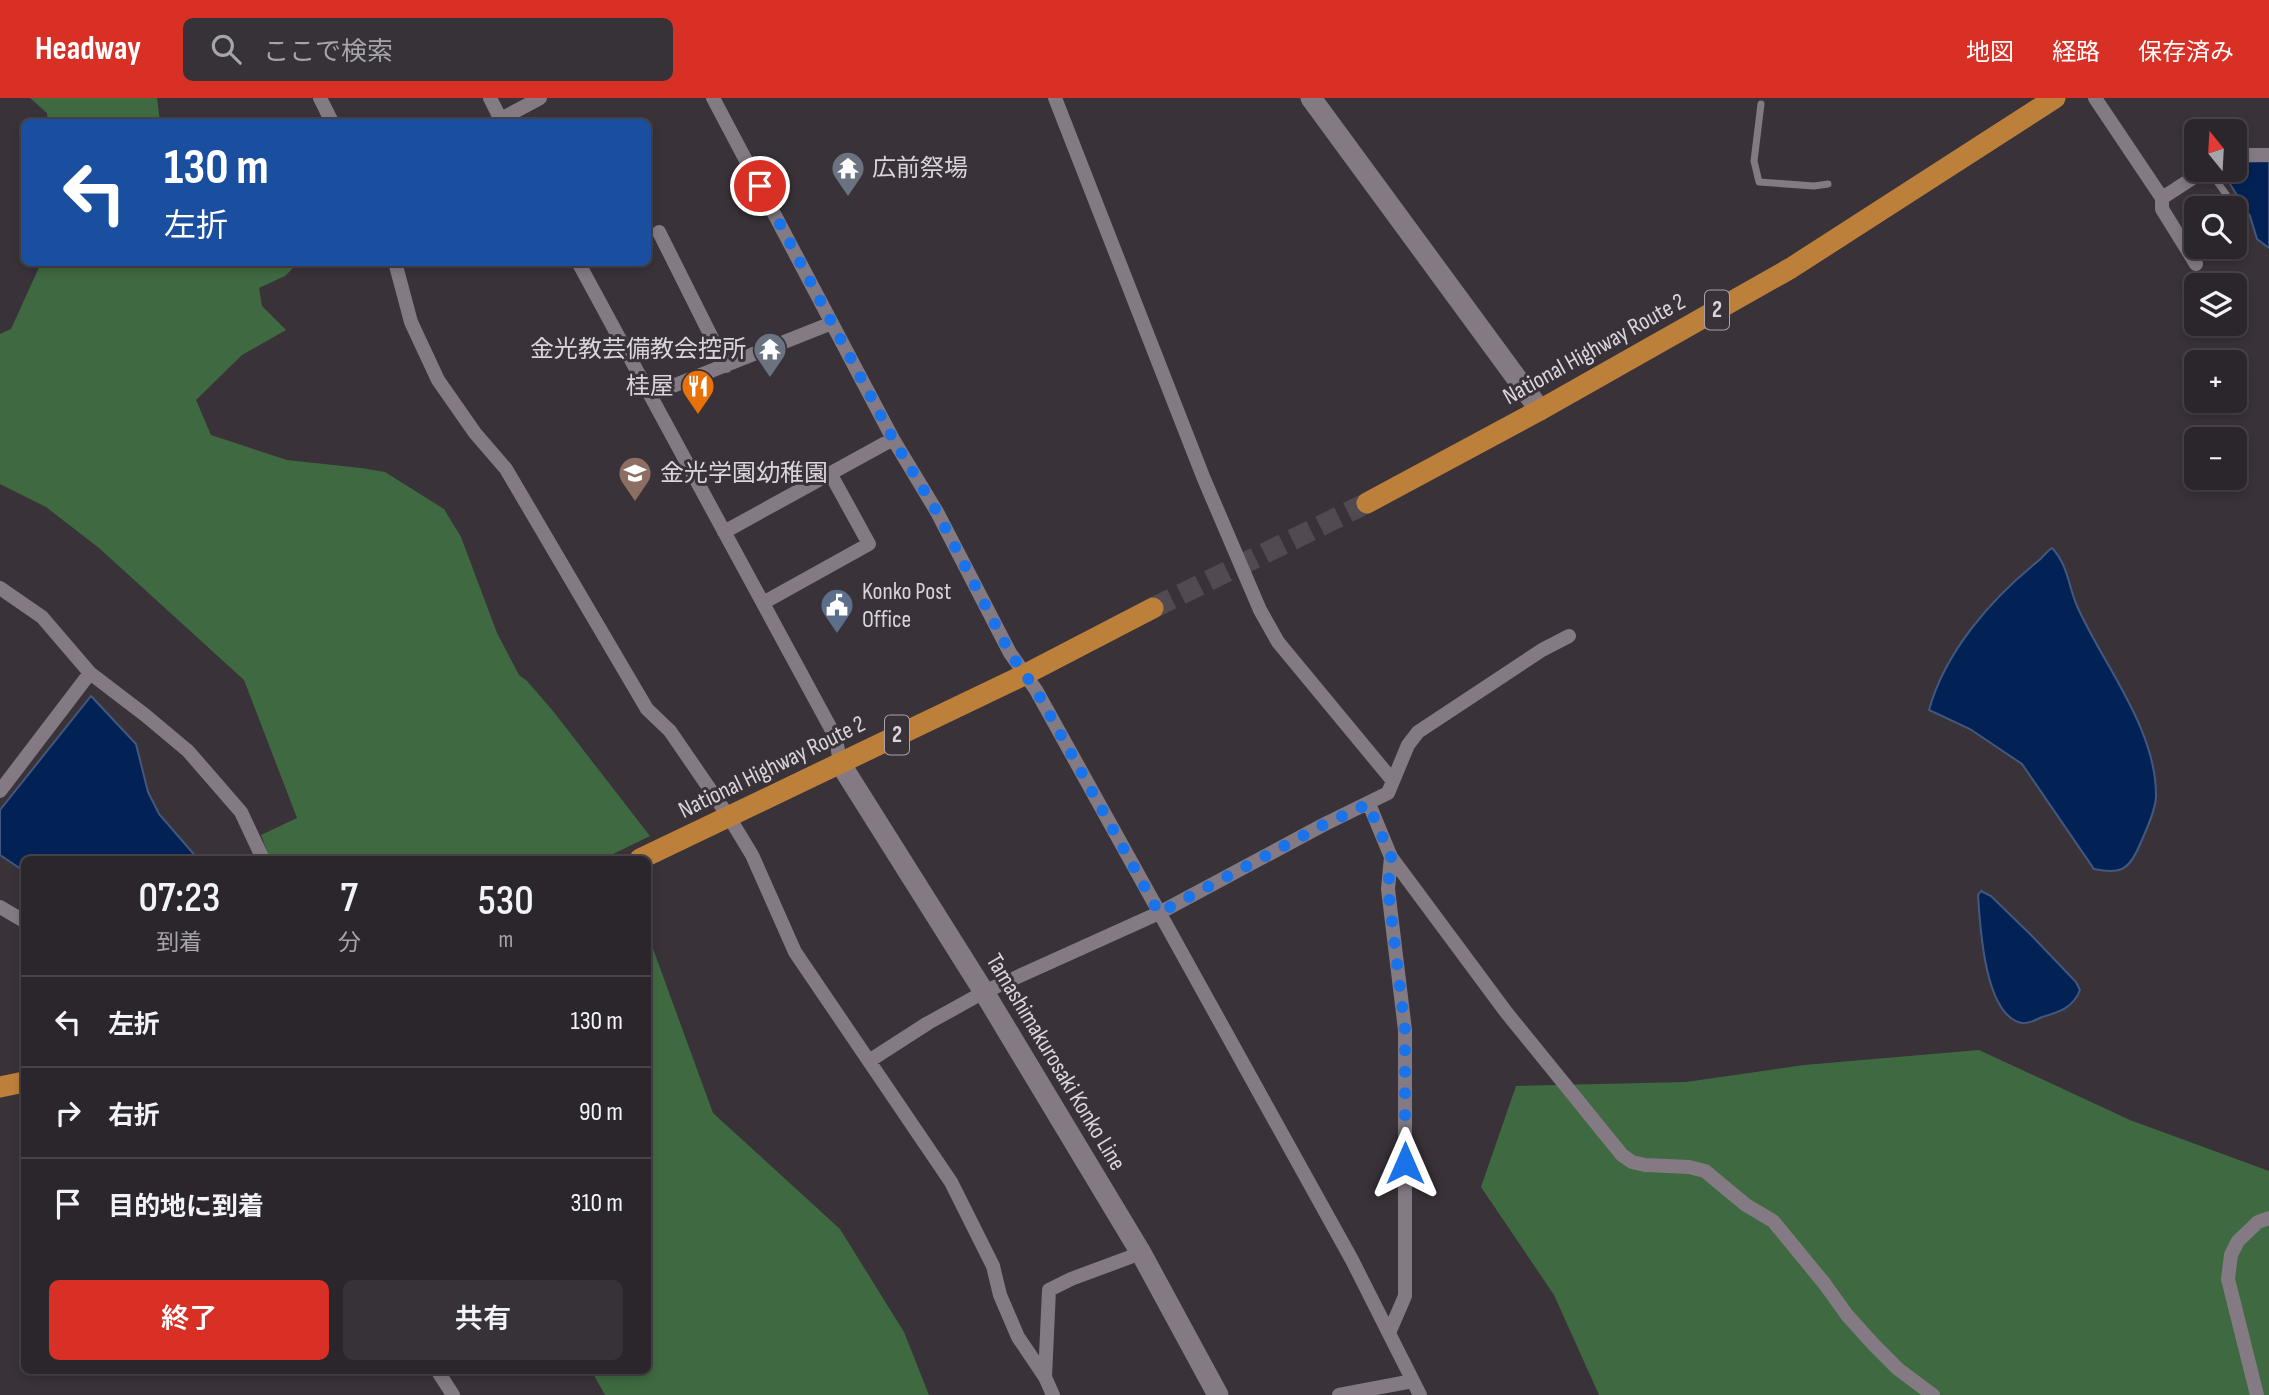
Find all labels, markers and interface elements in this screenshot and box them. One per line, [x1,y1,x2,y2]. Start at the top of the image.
search box [183,18,673,81]
text: Headway [35,29,141,69]
icon: search [207,30,245,68]
text: ここで検索 [263,37,393,68]
text: 地図 [1966,38,2014,67]
text: 経路 [2052,38,2100,67]
text: 保存済み [2138,38,2234,67]
north arrow [2184,119,2247,182]
map controls [2184,119,2247,490]
text: 130 m [164,139,269,198]
icon: left [49,147,140,238]
temple icon: 広前祭場 [829,149,867,198]
place label: 広前祭場 [872,154,968,183]
pin [730,156,790,216]
icon: arrive [741,167,779,205]
button: search [2184,196,2247,259]
text: 左折 [164,207,228,246]
button: layers [2184,273,2247,336]
street label: National Highway Route 2 [1498,287,1690,411]
road number: 2 [1705,290,1729,330]
temple icon: 金光教芸備教会控所 [751,330,789,379]
place label: 金光教芸備教会控所 [530,335,746,364]
button: + [2184,350,2247,413]
restaurant icon: 桂屋 [679,367,717,416]
place label: 桂屋 [626,372,674,401]
button: − [2184,427,2247,490]
school or university icon: 金光学園幼稚園 [616,454,654,503]
place label: 金光学園幼稚園 [660,459,828,488]
place label: Konko Post Office [862,577,951,634]
public building icon: Konko Post Office [818,586,856,635]
street label: National Highway Route 2 [674,709,870,825]
road number: 2 [885,716,909,754]
text: 07:23 [138,873,220,924]
text: 7 [340,873,358,924]
text: 530 [478,876,534,927]
text: m [498,926,513,954]
text: 到着 [156,929,202,957]
text: 分 [338,929,361,957]
street label: Tamashimakurosaki Konko Line [980,948,1132,1176]
icon: left [49,1003,87,1041]
text: 130 m [571,1006,623,1037]
text: 左折 [108,1010,160,1041]
icon: right [49,1094,87,1132]
text: 90 m [579,1097,623,1128]
text: 右折 [108,1101,160,1132]
position arrow [1368,1126,1442,1200]
icon: arrive [49,1185,87,1223]
text: 310 m [571,1188,623,1219]
text: 目的地に到着 [108,1192,264,1223]
button: 終了 [49,1280,329,1360]
button: 共有 [343,1280,623,1360]

